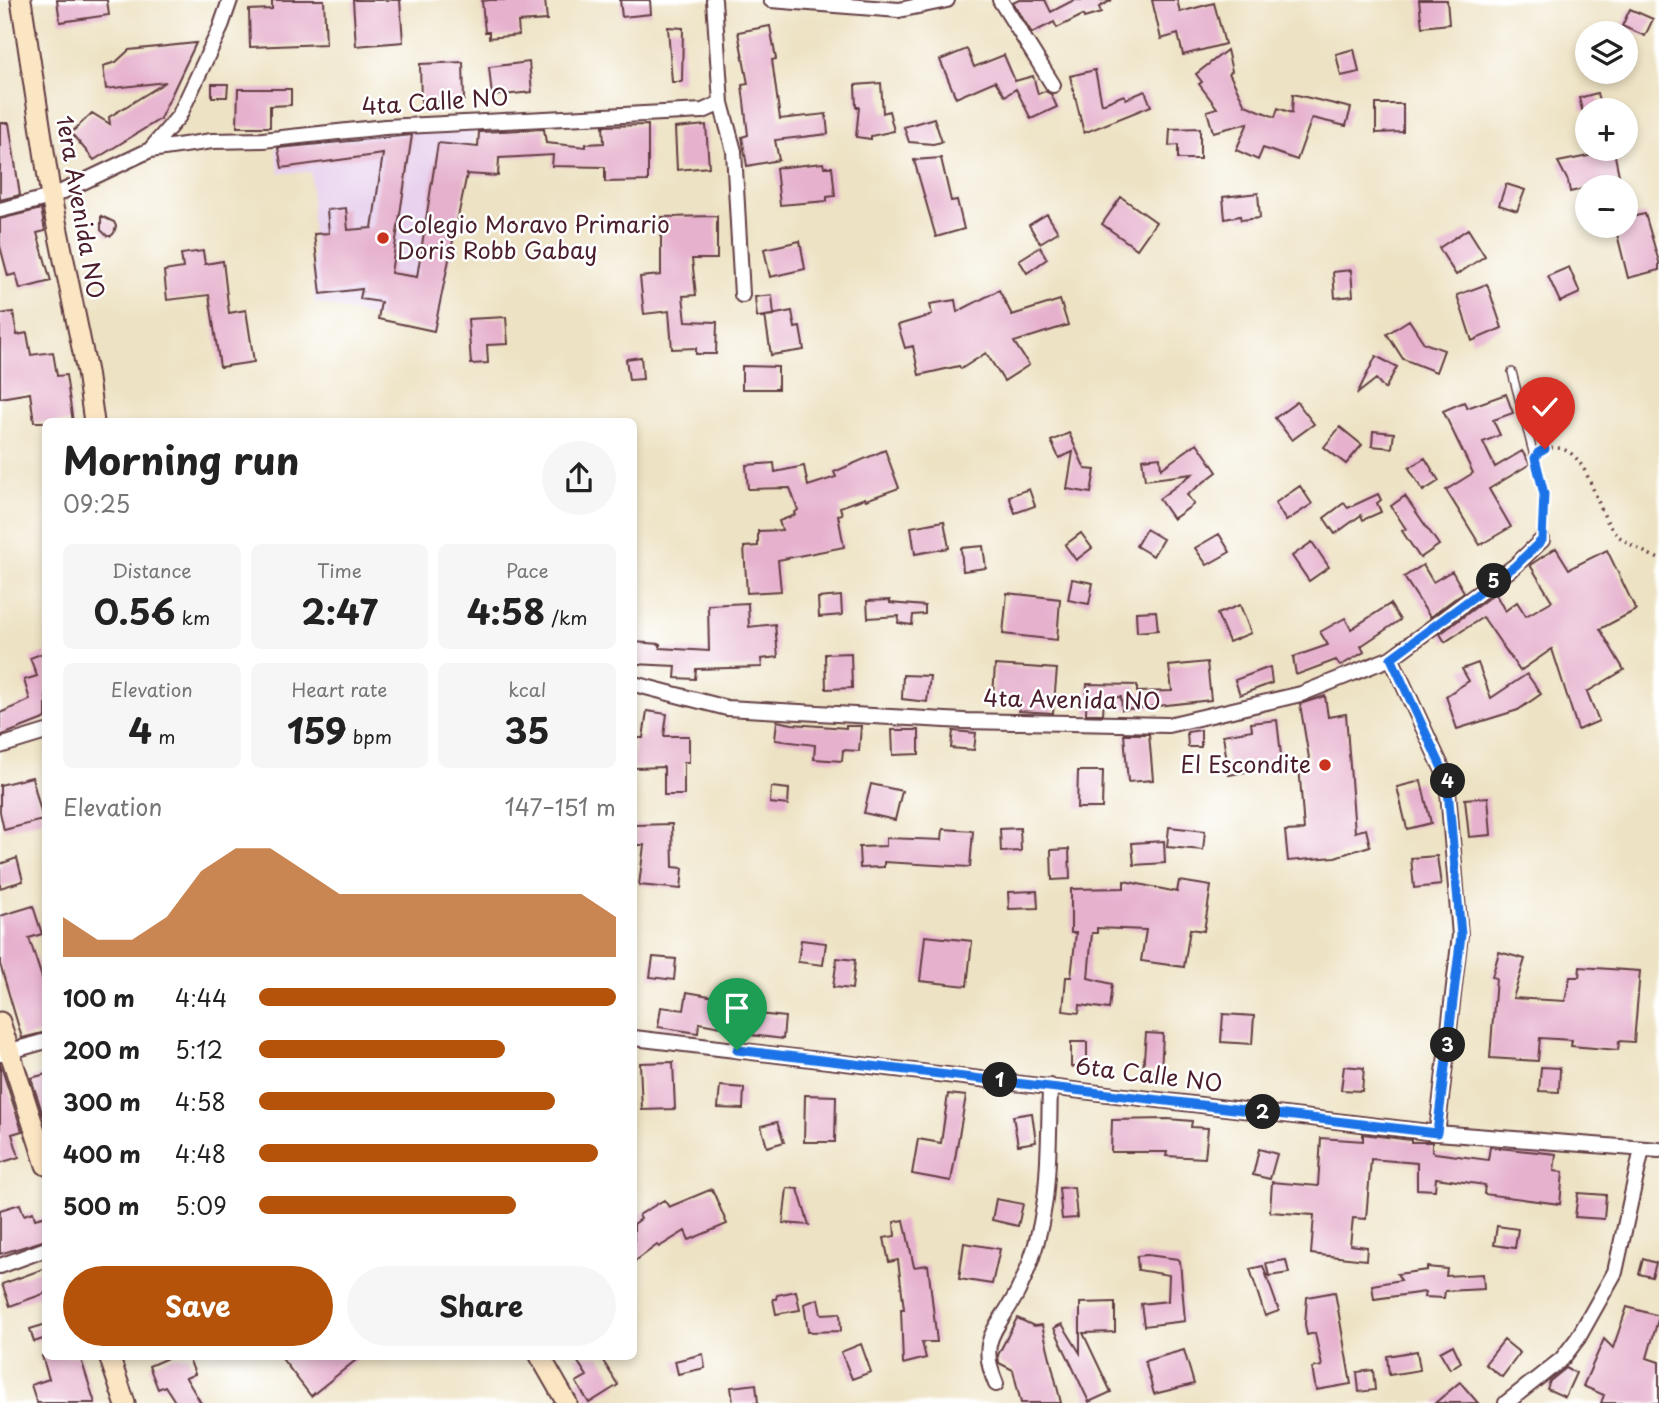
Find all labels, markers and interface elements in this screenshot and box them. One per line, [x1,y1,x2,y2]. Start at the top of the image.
map controls [1575,21,1638,238]
button: layers [1575,21,1638,84]
street label: 4ta Calle NO [360,78,510,123]
button: + [1575,98,1638,161]
street label: 1era Avenida NO [48,112,115,301]
button: − [1575,175,1638,238]
place label: Colegio Moravo Primario Doris Robb Gabay [397,206,670,267]
marker: Colegio Moravo Primario Doris Robb Gabay [375,230,391,246]
pin [1515,377,1575,449]
icon: check [1526,388,1564,426]
text: Morning run [63,431,299,488]
button: share [542,441,616,515]
text: 09:25 [63,486,130,521]
text: Distance [112,556,192,584]
text: Time [317,556,362,584]
text: Pace [506,556,549,584]
pin: 5 [1476,564,1512,598]
text: 5 [1487,566,1500,594]
text: 0.56 [93,584,175,637]
text: 2:47 [301,584,378,637]
text: 4:58 [467,584,545,637]
text: km [175,603,210,631]
text: /km [545,603,588,631]
text: Elevation [111,675,193,703]
text: Heart rate [292,675,387,703]
text: kcal [508,675,546,703]
street label: 4ta Avenida NO [983,679,1161,718]
text: 4 [128,703,152,756]
text: 159 [287,703,347,756]
text: 35 [505,703,550,756]
text: m [152,722,175,750]
text: bpm [347,722,392,750]
place label: El Escondite [1180,746,1311,781]
marker: El Escondite [1317,757,1333,773]
pin: 4 [1430,764,1466,798]
text: 4 [1441,766,1454,794]
text: Elevation [63,789,162,824]
text: 147–151 m [504,789,616,824]
pin [707,978,767,1050]
text: 100 m [63,980,135,1015]
text: 4:44 [175,980,227,1015]
icon: arrive [718,989,756,1027]
pin: 3 [1430,1028,1466,1062]
text: 3 [1441,1030,1454,1058]
text: 200 m [63,1032,140,1067]
text: 5:12 [175,1032,223,1067]
street label: 6ta Calle NO [1074,1047,1225,1100]
pin: 1 [982,1062,1018,1098]
text: 1 [995,1065,1004,1093]
text: 300 m [63,1084,141,1119]
text: 4:58 [175,1084,226,1119]
pin: 2 [1246,1094,1280,1130]
text: 2 [1256,1097,1269,1125]
text: 400 m [63,1136,141,1171]
text: 4:48 [175,1136,226,1171]
text: 500 m [63,1188,140,1223]
text: 5:09 [175,1188,227,1223]
button: Save [63,1266,333,1346]
button: Share [347,1266,616,1346]

